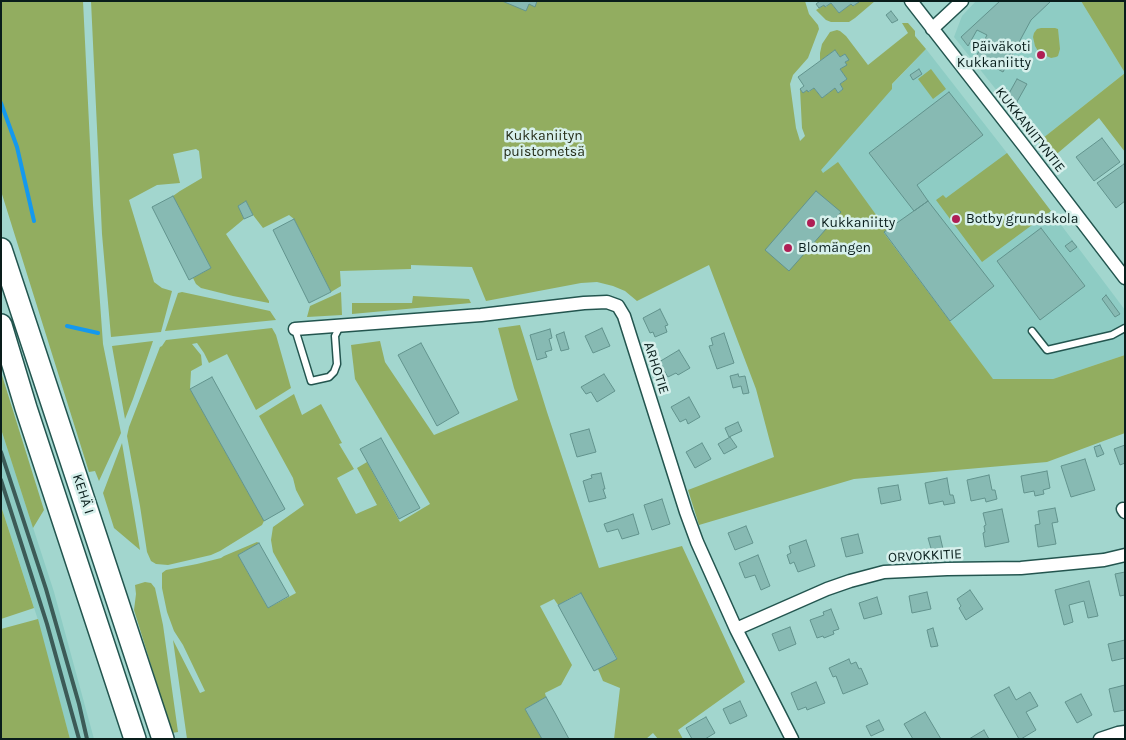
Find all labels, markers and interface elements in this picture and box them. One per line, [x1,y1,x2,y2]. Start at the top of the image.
place label: Päiväkoti Kukkaniitty [957,39,1031,72]
marker: Päiväkoti Kukkaniitty [1035,49,1047,61]
street label: KUKKANIITYNTIE [992,84,1068,176]
park label: Kukkaniityn puistometsä [503,128,585,160]
place label: Botby grundskola [966,211,1078,227]
marker: Botby grundskola [950,213,962,225]
place label: Kukkaniitty [821,215,895,231]
marker: Kukkaniitty [805,217,817,229]
place label: Blomängen [798,240,871,256]
marker: Blomängen [782,242,794,254]
street label: ARHOTIE [640,340,672,396]
street label: KEHÄ I [69,472,97,516]
street label: ORVOKKITIE [888,546,962,566]

